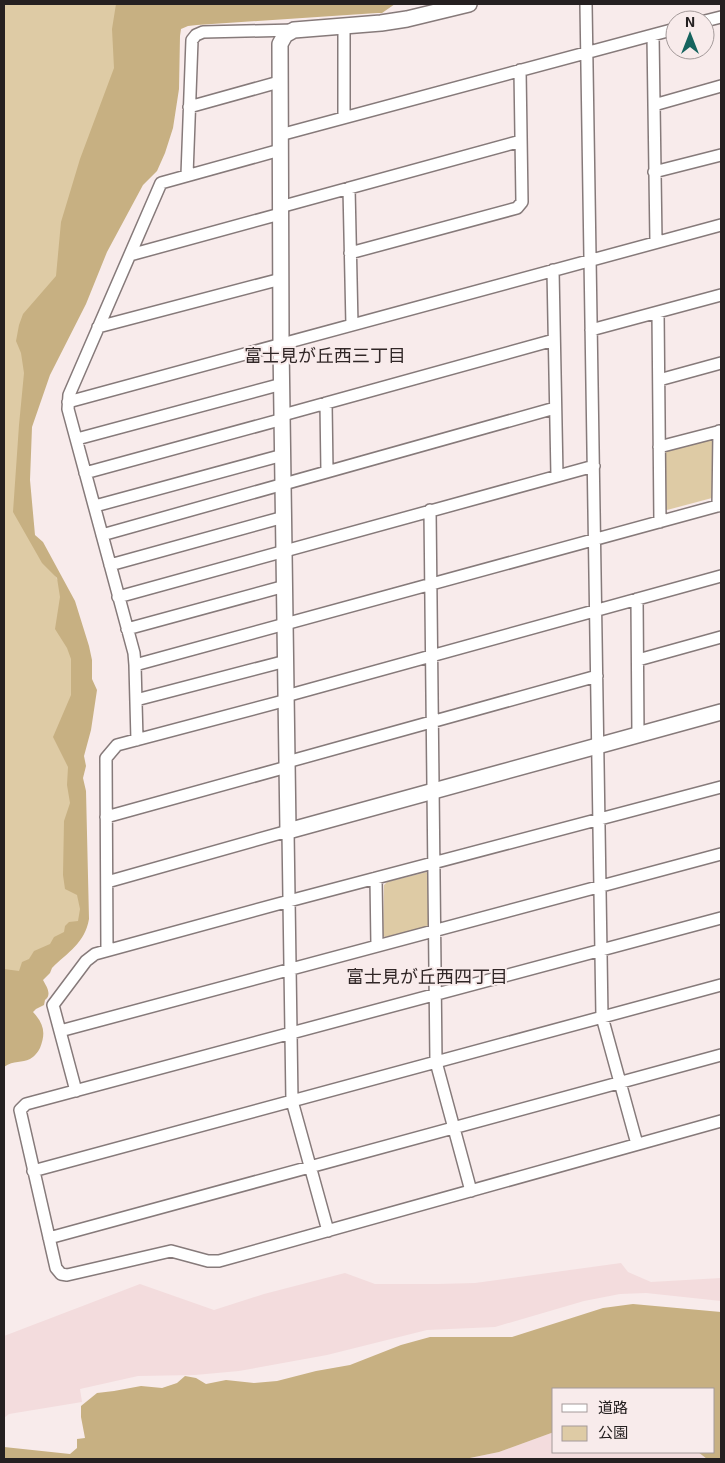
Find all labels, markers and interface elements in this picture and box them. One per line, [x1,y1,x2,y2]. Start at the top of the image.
north arrow [665,10,715,60]
text: N [685,13,695,30]
district label: 富士見が丘西三丁目 [244,344,406,366]
district label: 富士見が丘西四丁目 [346,965,508,987]
legend [552,1388,715,1453]
text: 道路 [598,1398,628,1416]
text: 公園 [598,1423,628,1441]

